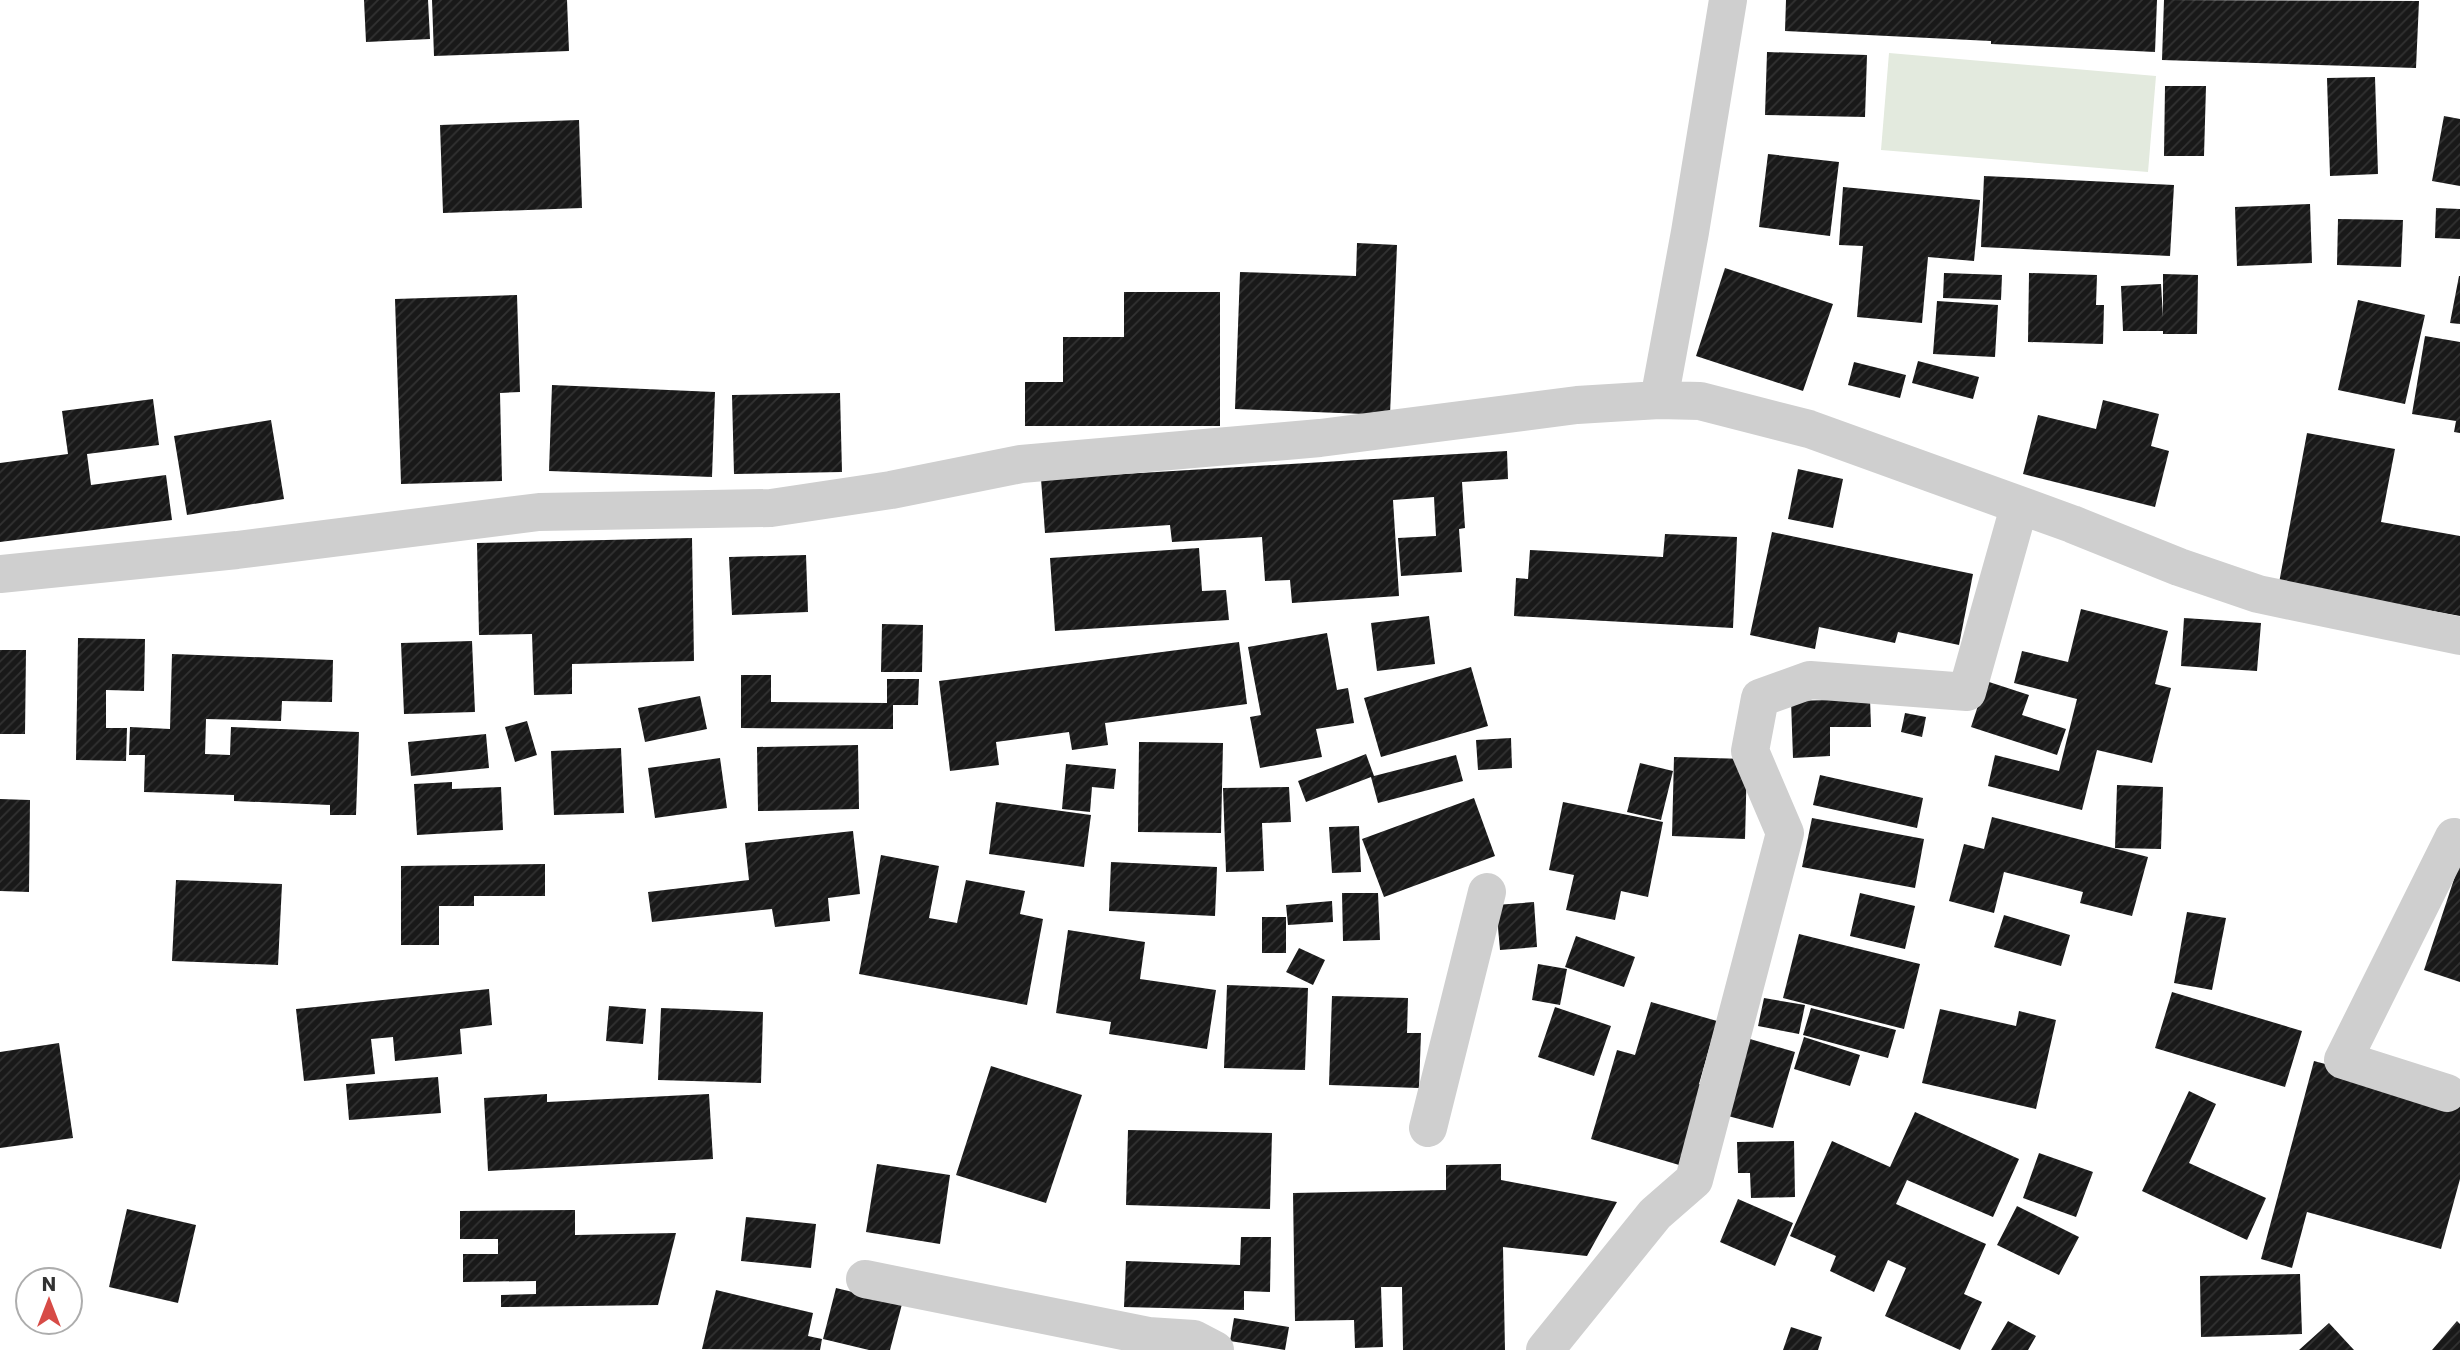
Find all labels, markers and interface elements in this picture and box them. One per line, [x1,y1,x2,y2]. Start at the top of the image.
north arrow [14,1266,84,1336]
text: N [42,1271,56,1298]

